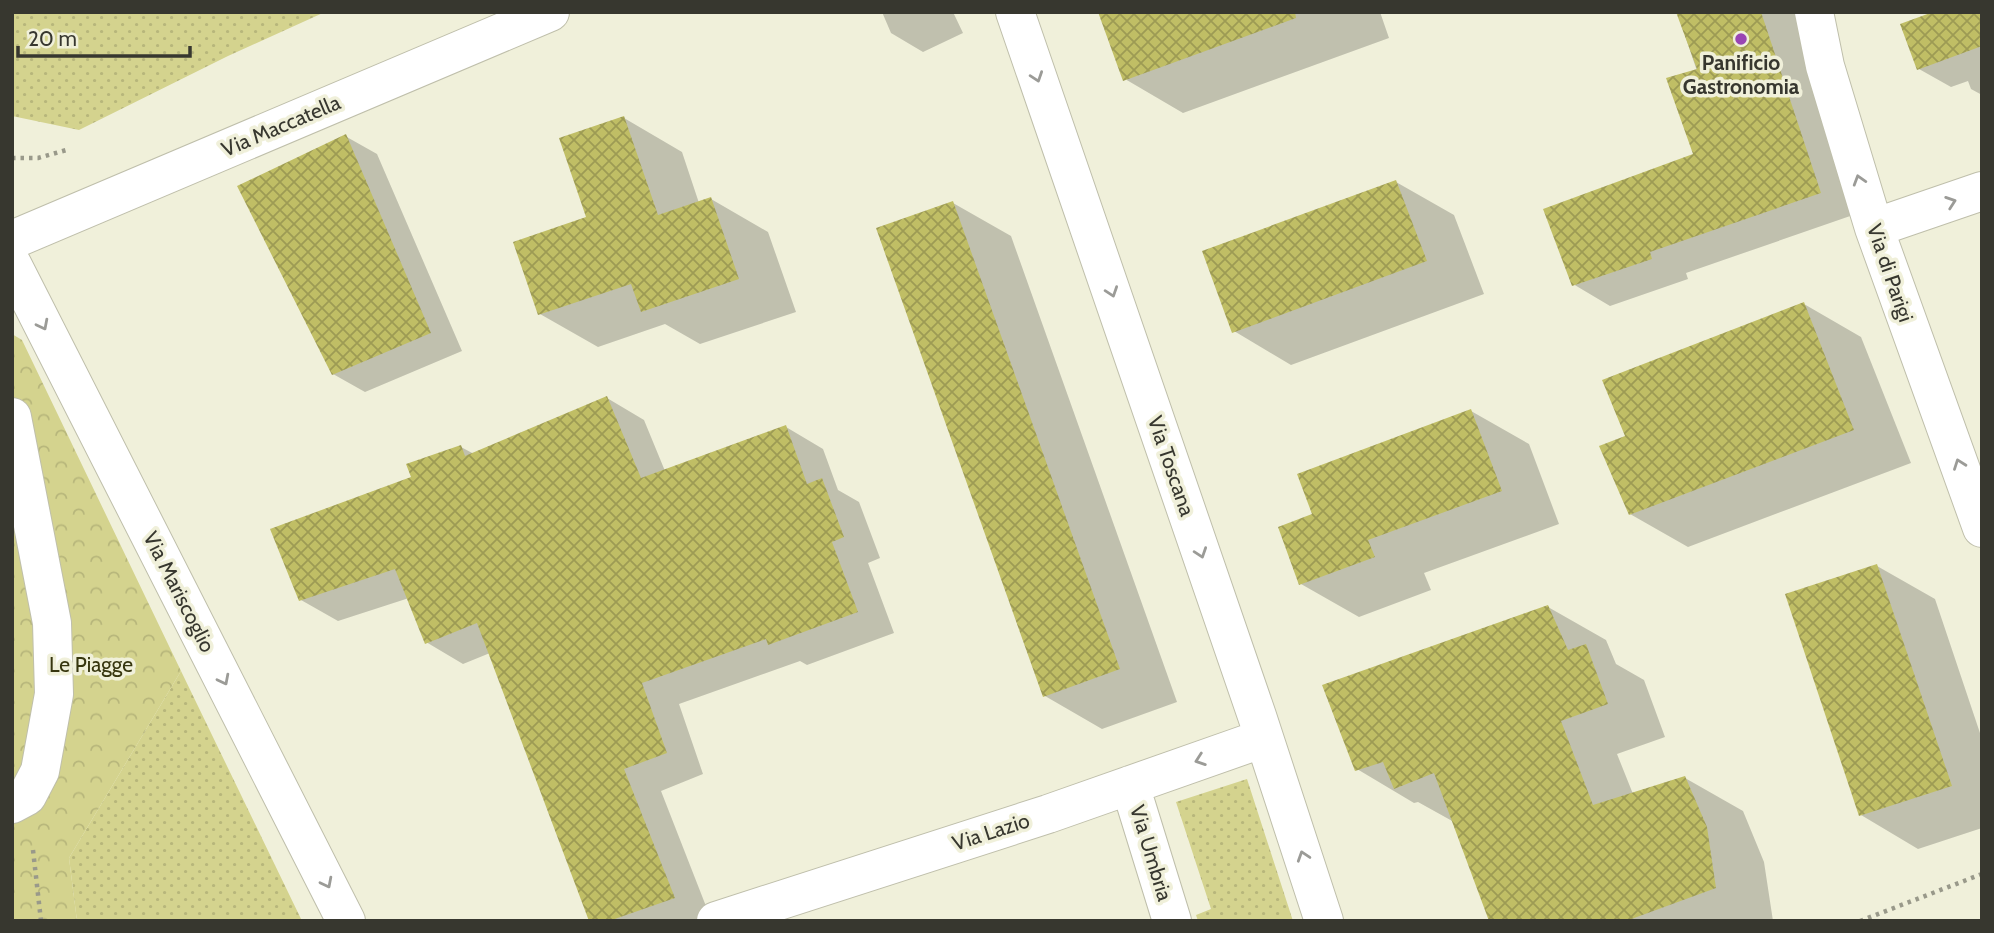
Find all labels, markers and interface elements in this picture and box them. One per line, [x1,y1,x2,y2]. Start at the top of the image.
scale bar [18,14,189,58]
text: 20 m [28,26,77,51]
marker: Panificio Gastronomia [1733,31,1749,47]
place label: Panificio Gastronomia [1683,50,1800,99]
one-way arrow [1029,70,1043,82]
street label: Via Maccatella [218,89,344,162]
one-way arrow [1853,174,1868,186]
one-way arrow [1944,196,1957,210]
street label: Via di Parigi [1862,221,1919,325]
one-way arrow [1104,285,1118,297]
one-way arrow [35,318,49,330]
street label: Via Toscana [1143,413,1200,519]
one-way arrow [1953,459,1967,471]
street label: Via Mariscoglio [138,527,221,656]
one-way arrow [1193,547,1207,559]
park label: Le Piagge [49,652,133,677]
one-way arrow [216,673,230,686]
one-way arrow [1194,752,1206,766]
street label: Via Umbria [1125,802,1178,904]
street label: Via Lazio [949,807,1033,856]
one-way arrow [1297,850,1311,863]
one-way arrow [319,876,333,888]

